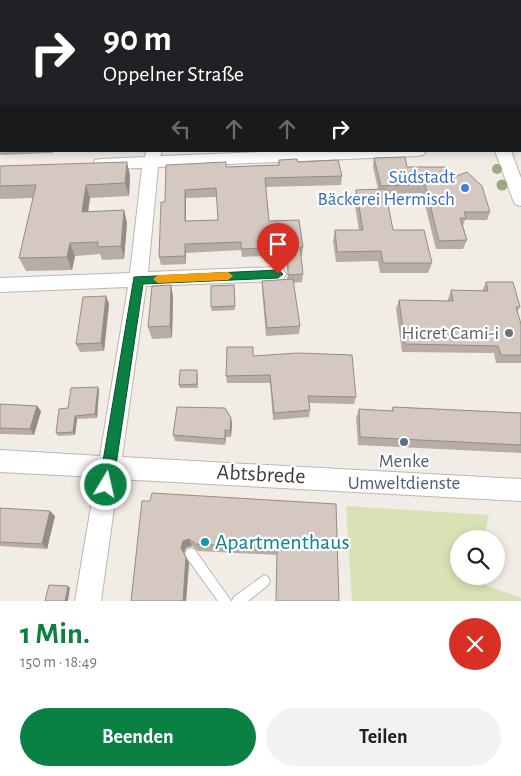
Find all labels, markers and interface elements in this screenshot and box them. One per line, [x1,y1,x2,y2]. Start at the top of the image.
icon: right [20,20,85,85]
text: 90 m [103,22,172,57]
text: Oppelner Straße [103,63,244,85]
icon: left [167,115,195,143]
icon: ahead [220,115,248,143]
icon: ahead [273,115,301,143]
icon: right [326,115,354,143]
place label: Südstadt Bäckerei Hermisch [317,168,455,209]
marker: Südstadt Bäckerei Hermisch [459,182,471,194]
pin [257,223,299,274]
icon: arrive [264,230,292,258]
place label: Hicret Cami-i [401,324,499,343]
marker: Hicret Cami-i [503,327,515,339]
marker: Menke Umweltdienste [398,436,410,448]
place label: Menke Umweltdienste [348,452,460,493]
position arrow [79,458,131,510]
street label: Abtsbrede [216,461,306,487]
map controls [450,530,505,585]
button: search [450,530,505,585]
place label: Apartmenthaus [215,531,350,553]
marker: Apartmenthaus [199,536,211,548]
button: close [449,618,501,670]
text: 1 Min. [20,619,90,649]
text: 150 m · 18:49 [20,654,97,670]
button: Beenden [20,708,256,766]
button: Teilen [266,708,501,766]

